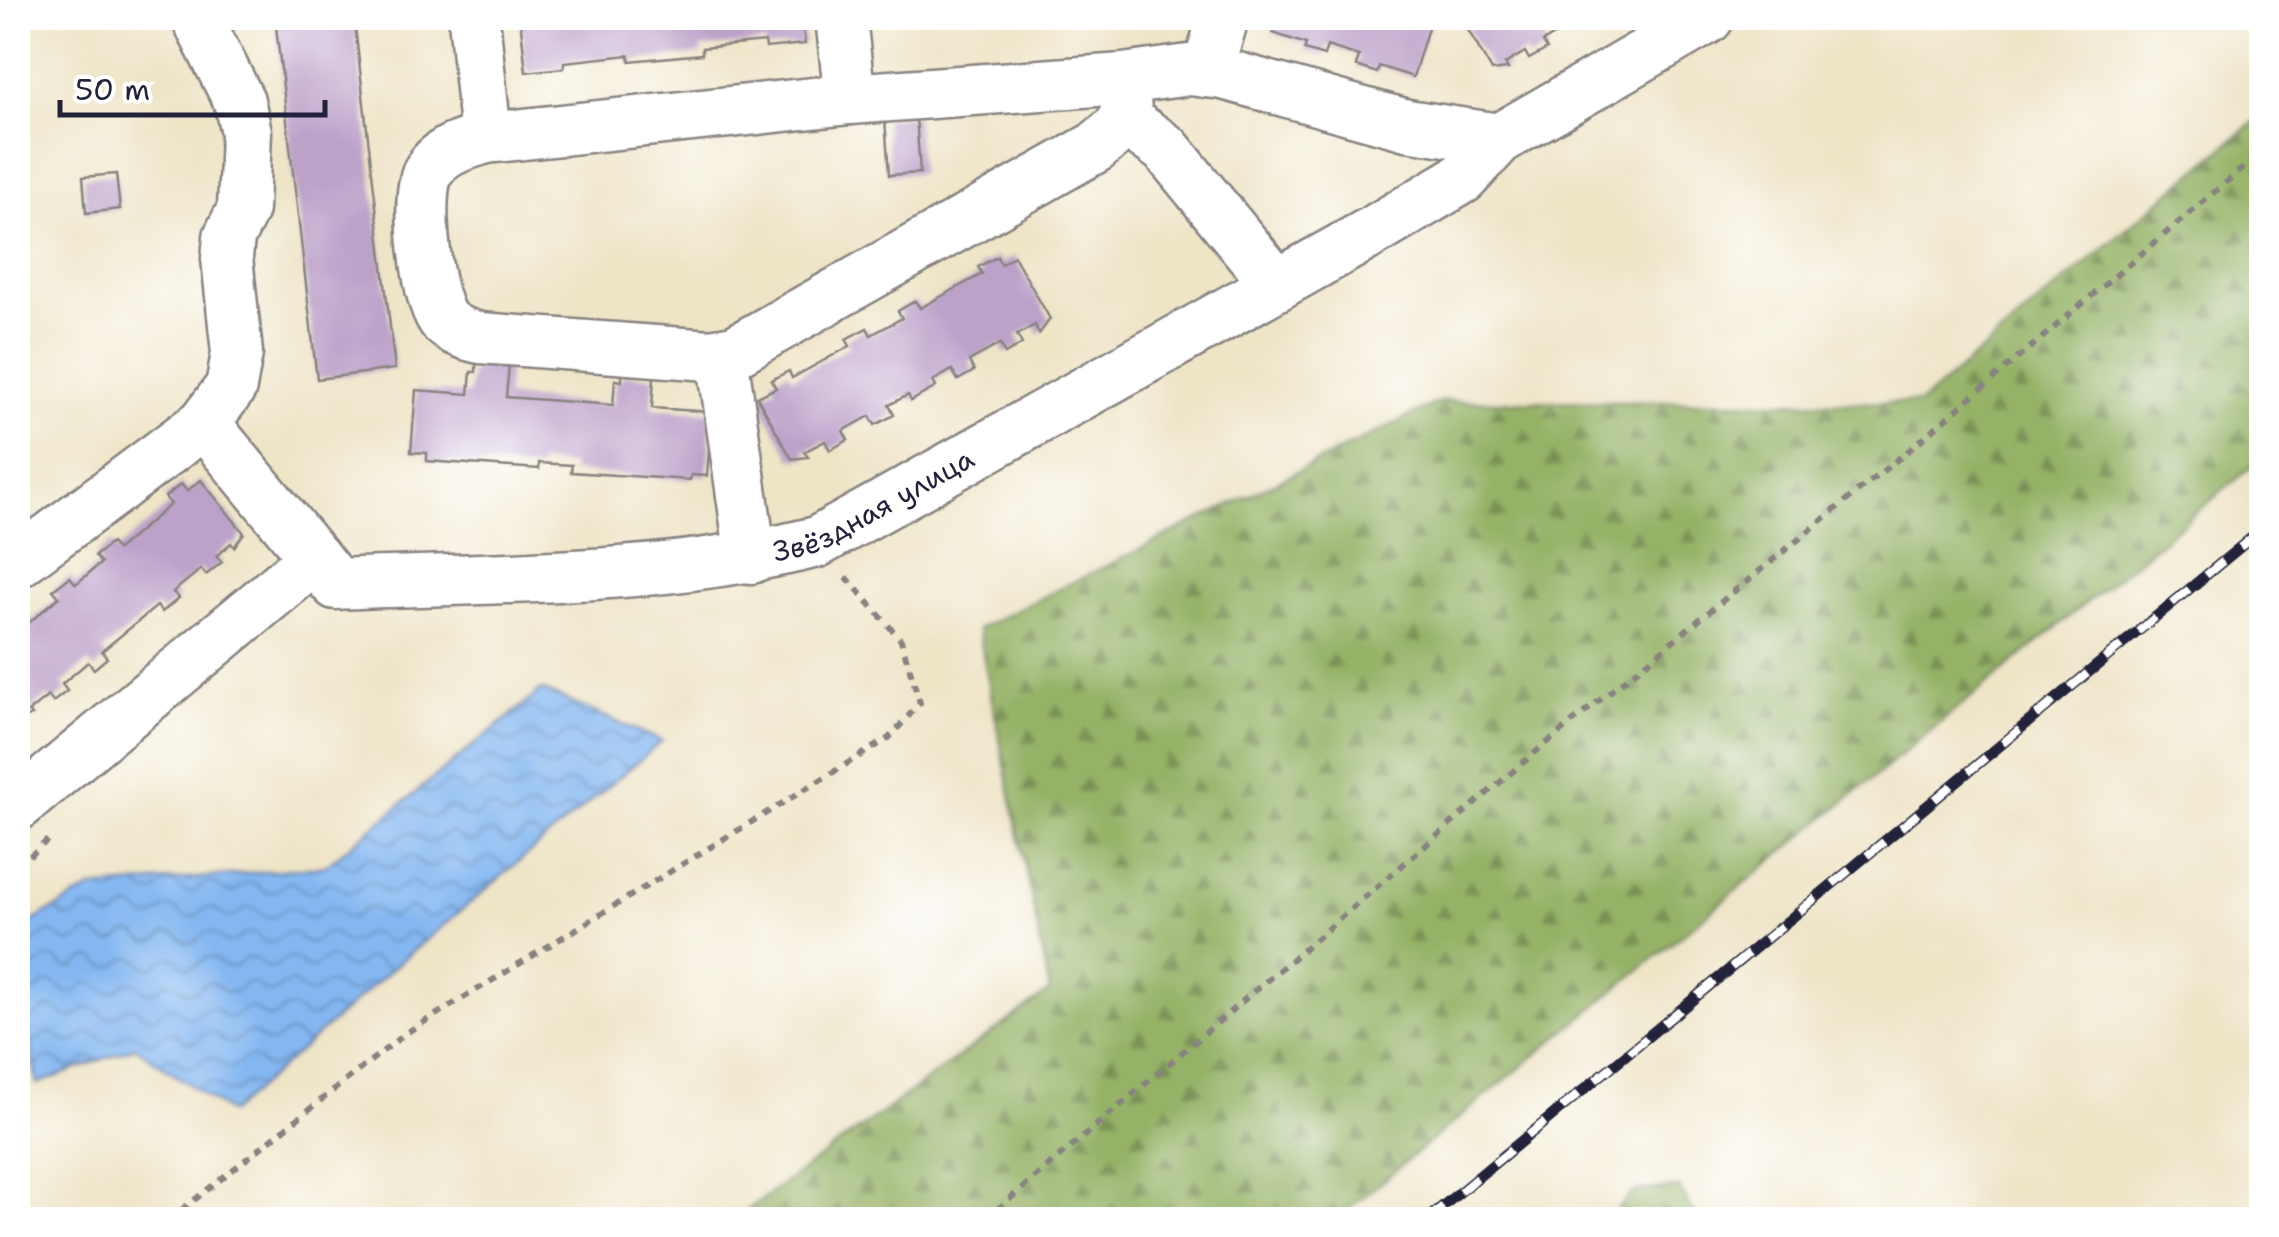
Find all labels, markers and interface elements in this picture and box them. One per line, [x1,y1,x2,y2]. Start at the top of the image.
scale bar [60,55,325,117]
text: 50 m [75,69,150,110]
street label: Звёздная улица [769,439,981,570]

